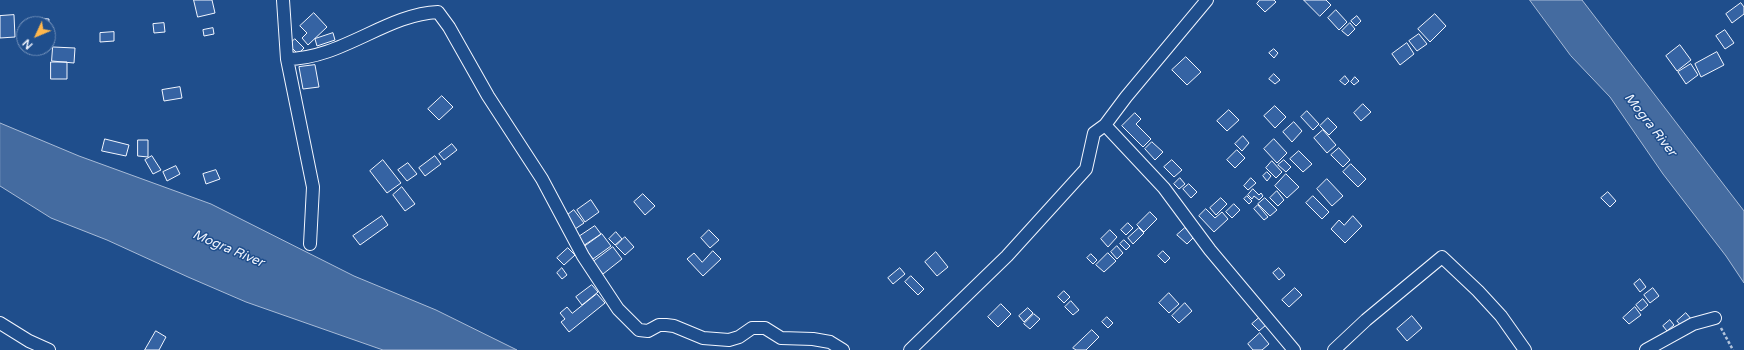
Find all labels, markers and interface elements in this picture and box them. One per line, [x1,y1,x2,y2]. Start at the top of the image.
north arrow [16,16,56,56]
text: N [20,36,35,52]
water label: Mogra River [1621,90,1679,160]
water label: Mogra River [190,227,266,271]

